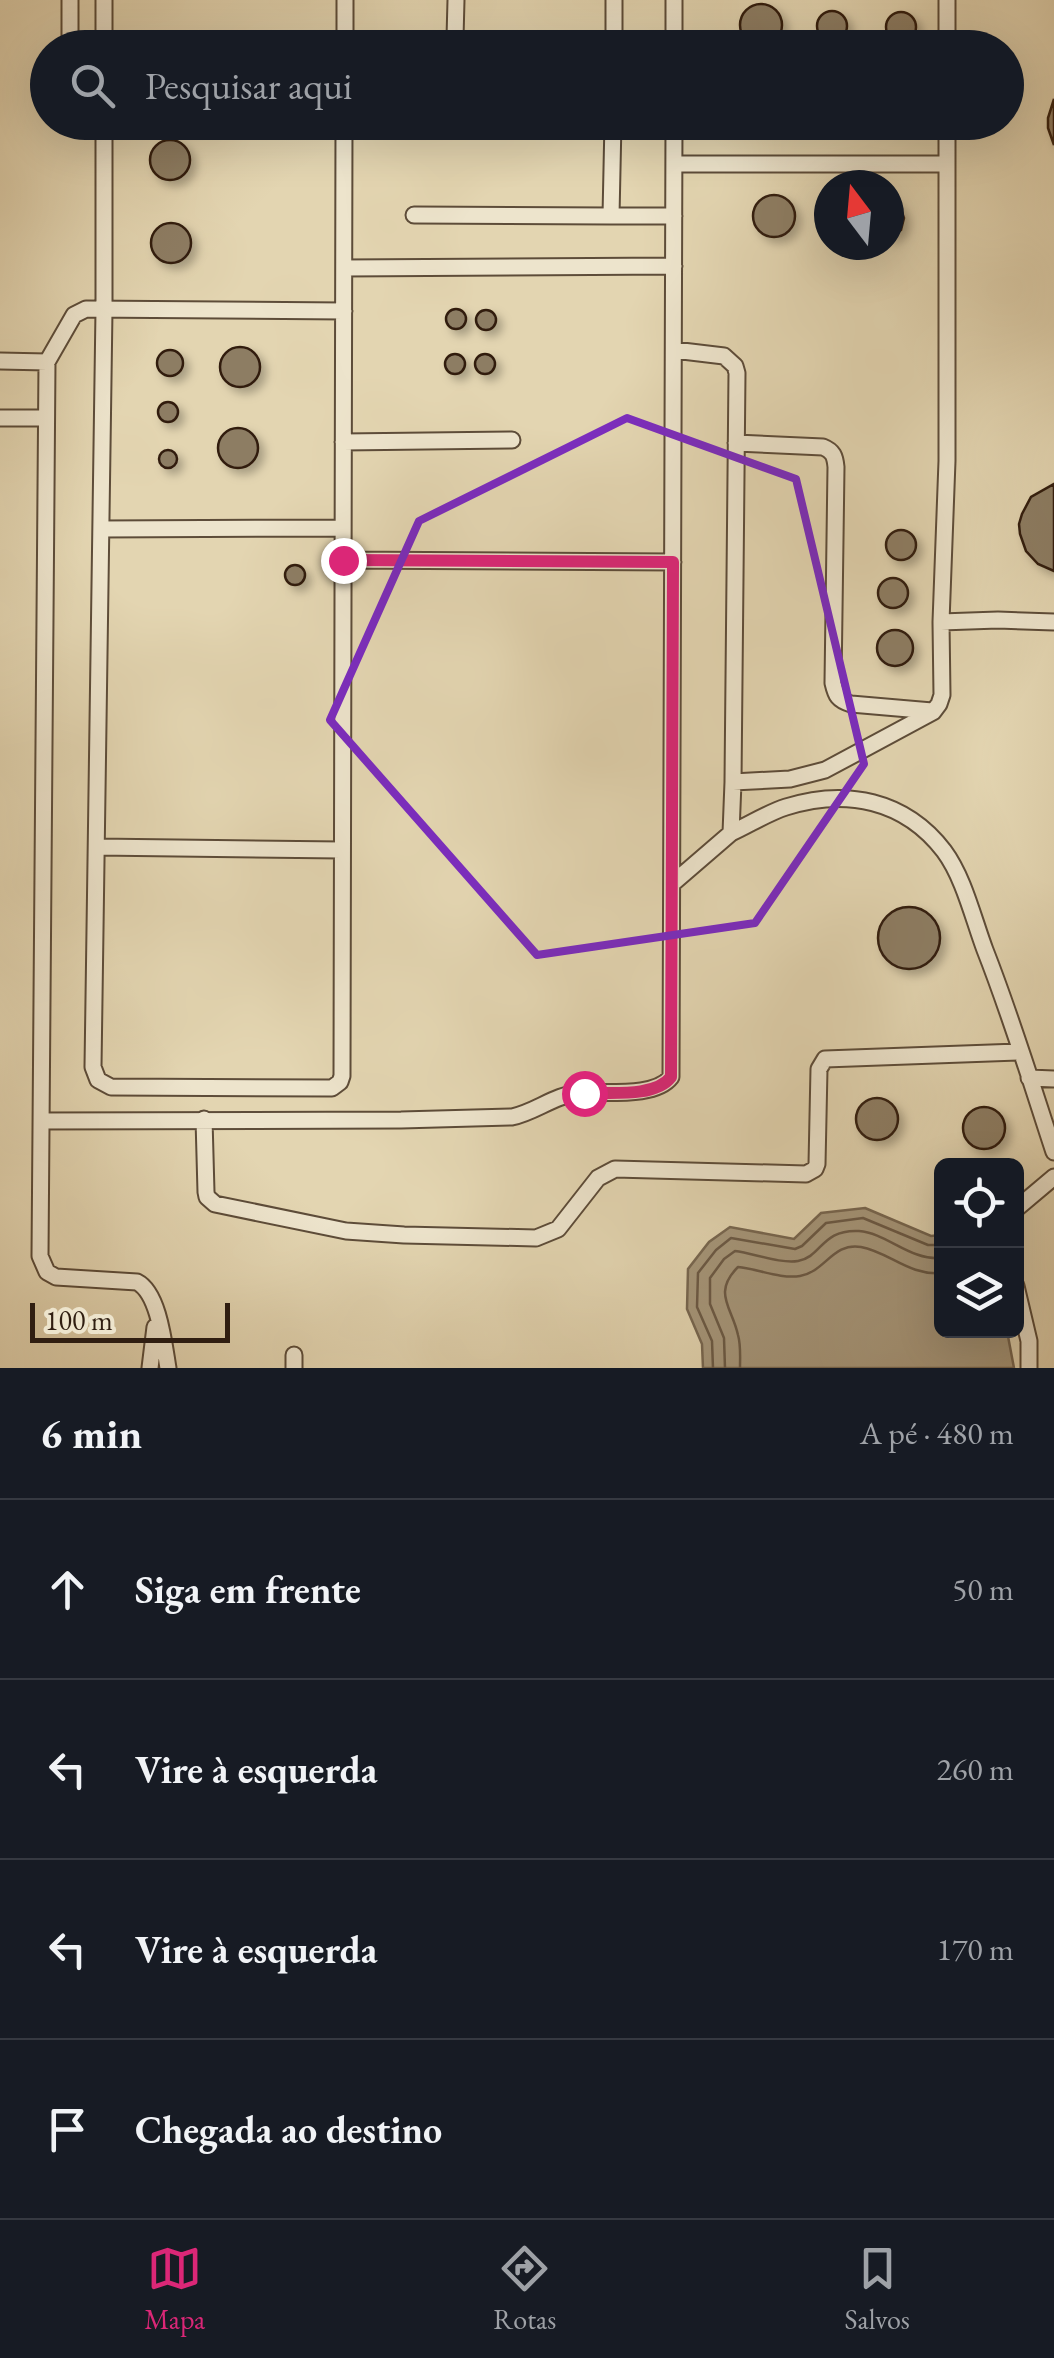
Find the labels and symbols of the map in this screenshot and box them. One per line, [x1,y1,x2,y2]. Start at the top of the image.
north arrow [814,170,904,260]
route end [321,538,367,584]
route start [562,1071,608,1117]
scale bar [30,1298,230,1342]

